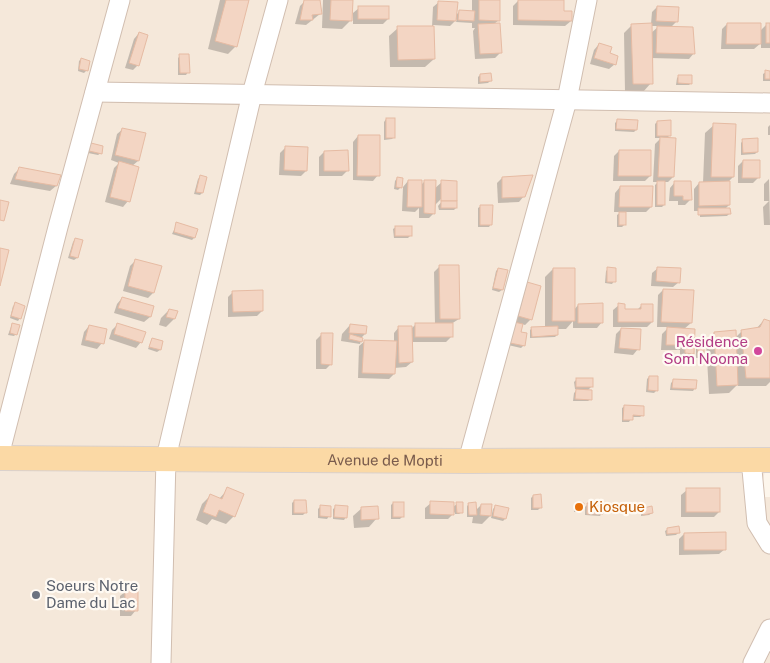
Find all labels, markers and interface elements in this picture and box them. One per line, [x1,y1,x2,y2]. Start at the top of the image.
place label: Résidence Som Nooma [663,333,748,367]
marker: Résidence Som Nooma [752,345,764,357]
street label: Avenue de Mopti [327,451,443,469]
place label: Kiosque [589,498,645,515]
marker: Kiosque [573,501,585,513]
place label: Soeurs Notre Dame du Lac [46,577,138,611]
marker: Soeurs Notre Dame du Lac [30,589,42,601]

